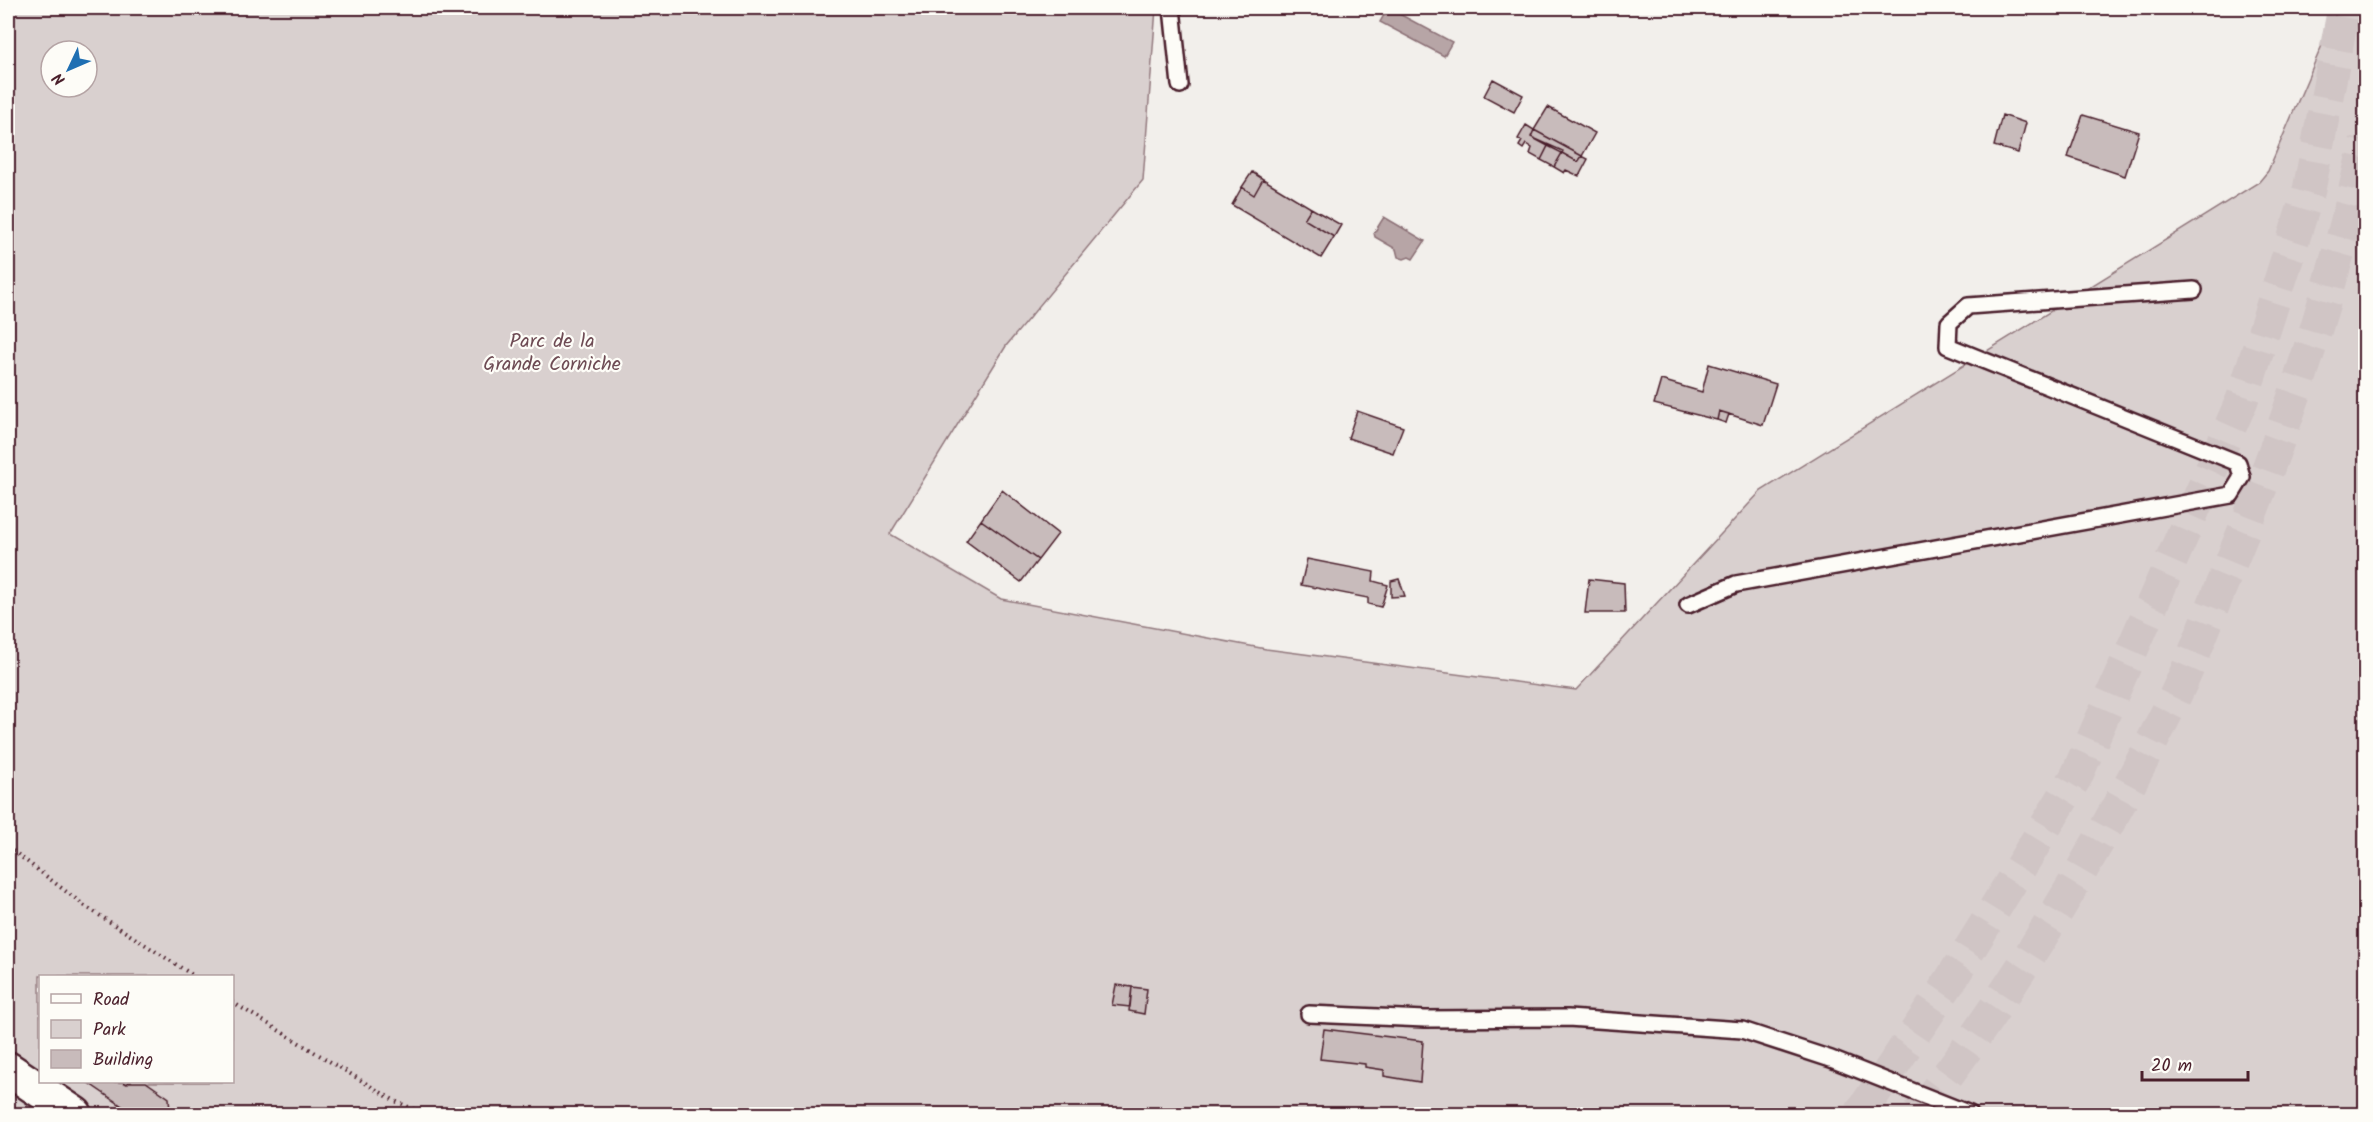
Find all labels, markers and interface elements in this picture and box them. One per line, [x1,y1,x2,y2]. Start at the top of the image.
north arrow [39,39,99,99]
text: N [47,66,72,91]
park label: Parc de la Grande Corniche [483,326,621,381]
legend [39,975,234,1083]
text: Road [93,986,130,1015]
text: Park [93,1016,126,1045]
scale bar [2142,1044,2248,1082]
text: Building [93,1046,153,1075]
text: 20 m [2151,1052,2192,1081]

